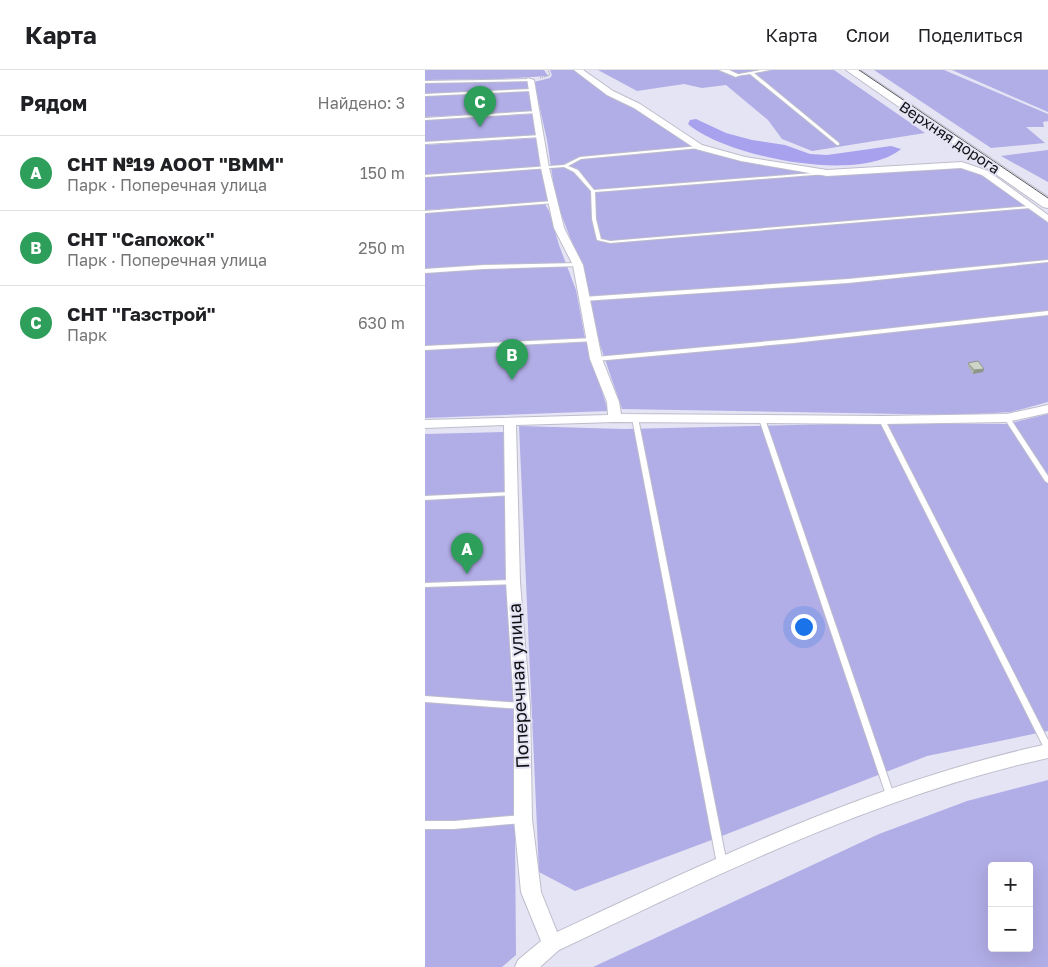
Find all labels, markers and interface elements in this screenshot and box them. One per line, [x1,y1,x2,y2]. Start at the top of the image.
text: Карта [25,20,97,49]
text: Карта [766,24,818,46]
text: Слои [846,24,890,46]
text: Поделиться [918,24,1023,46]
pin: C [464,86,496,127]
text: Рядом [20,90,87,116]
text: Найдено: 3 [318,93,405,113]
street label: Верхняя дорога [896,97,1004,177]
text: СНТ №19 АООТ "ВММ" [67,152,284,175]
text: A [30,163,42,183]
text: 150 m [360,163,405,183]
text: Парк · Поперечная улица [67,175,267,195]
text: СНТ "Сапожок" [67,227,214,250]
text: B [30,238,42,258]
text: 250 m [358,238,405,258]
text: Парк · Поперечная улица [67,250,267,270]
text: СНТ "Газстрой" [67,302,216,325]
text: C [30,313,42,333]
text: 630 m [358,313,405,333]
text: Парк [67,325,107,345]
pin: B [496,339,528,380]
pin: A [451,533,483,574]
street label: Поперечная улица [503,603,533,769]
your location [791,614,817,640]
map controls [988,862,1033,952]
button: + [988,862,1033,907]
button: − [988,907,1033,952]

